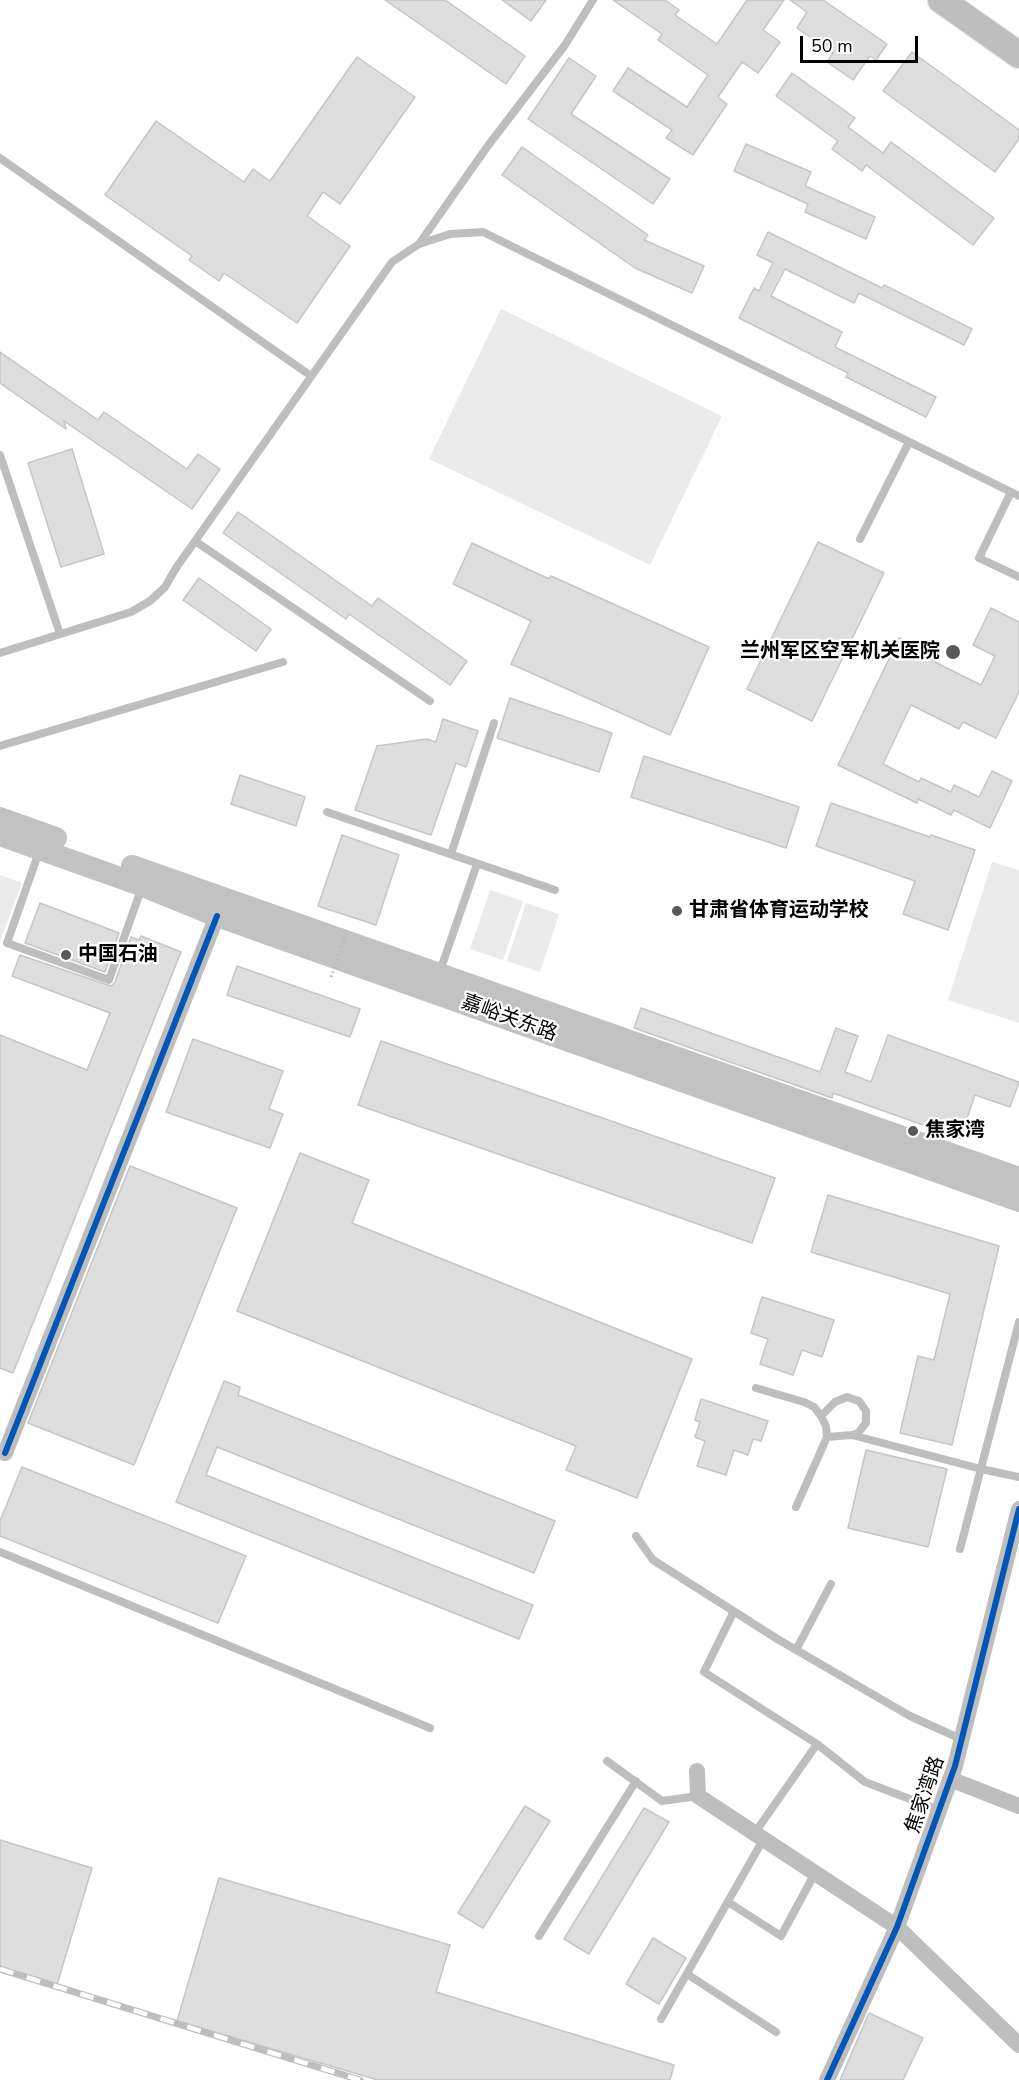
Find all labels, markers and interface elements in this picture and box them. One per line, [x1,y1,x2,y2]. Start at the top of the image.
scale bar [803,24,922,62]
text: 50 m [811,34,853,58]
place label: 兰州军区空军机关医院 [740,640,940,664]
marker: 兰州军区空军机关医院 [944,643,962,661]
place label: 甘肃省体育运动学校 [689,899,869,923]
marker: 甘肃省体育运动学校 [670,904,684,918]
place label: 中国石油 [78,943,158,967]
marker: 中国石油 [59,948,73,962]
street label: 嘉峪关东路 [458,991,560,1047]
place label: 焦家湾 [925,1119,985,1143]
marker: 焦家湾 [906,1124,920,1138]
street label: 焦家湾路 [902,1753,950,1837]

